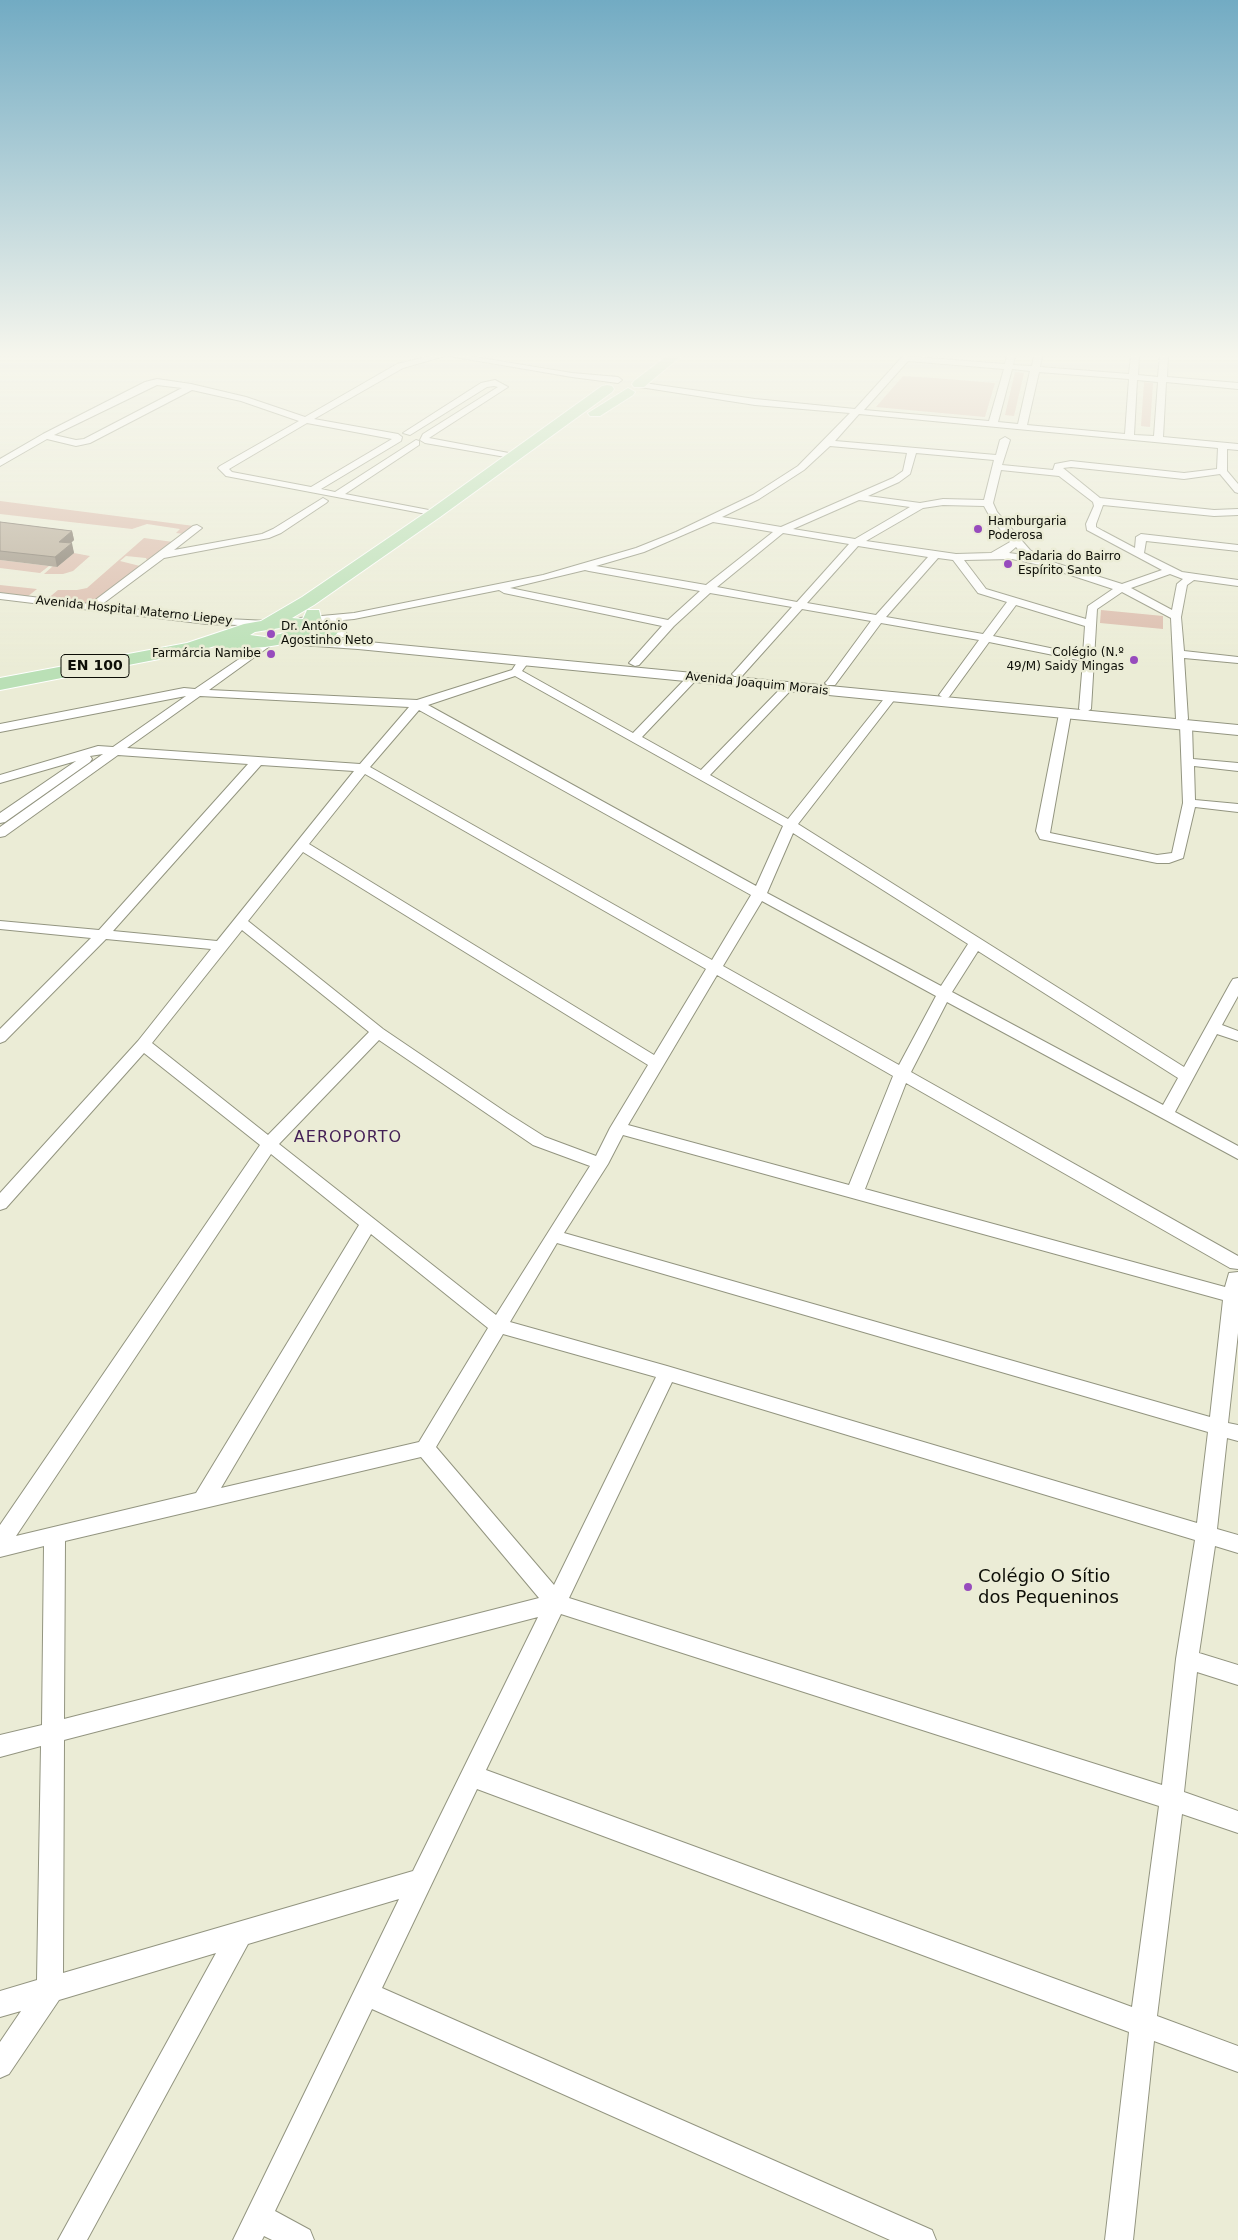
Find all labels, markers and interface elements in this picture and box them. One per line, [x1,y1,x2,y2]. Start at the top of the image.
place label: Hamburgaria Poderosa [988,515,1067,543]
marker: Hamburgaria Poderosa [972,523,984,535]
place label: Padaria do Bairro Espírito Santo [1018,550,1121,578]
marker: Padaria do Bairro Espírito Santo [1002,558,1014,570]
street label: Avenida Hospital Materno Liepey [35,594,233,628]
place label: Dr. António Agostinho Neto [281,620,373,648]
marker: Dr. António Agostinho Neto [265,628,277,640]
place label: Colégio (N.º 49/M) Saidy Mingas [1006,646,1124,674]
place label: Farmárcia Namibe [152,647,261,661]
marker: Farmárcia Namibe [265,648,277,660]
road number: EN 100 [61,654,129,678]
marker: Colégio (N.º 49/M) Saidy Mingas [1128,654,1140,666]
street label: Avenida Joaquim Morais [685,669,829,699]
district label: AEROPORTO [293,1128,403,1148]
place label: Colégio O Sítio dos Pequeninos [978,1566,1119,1608]
marker: Colégio O Sítio dos Pequeninos [962,1581,974,1593]

